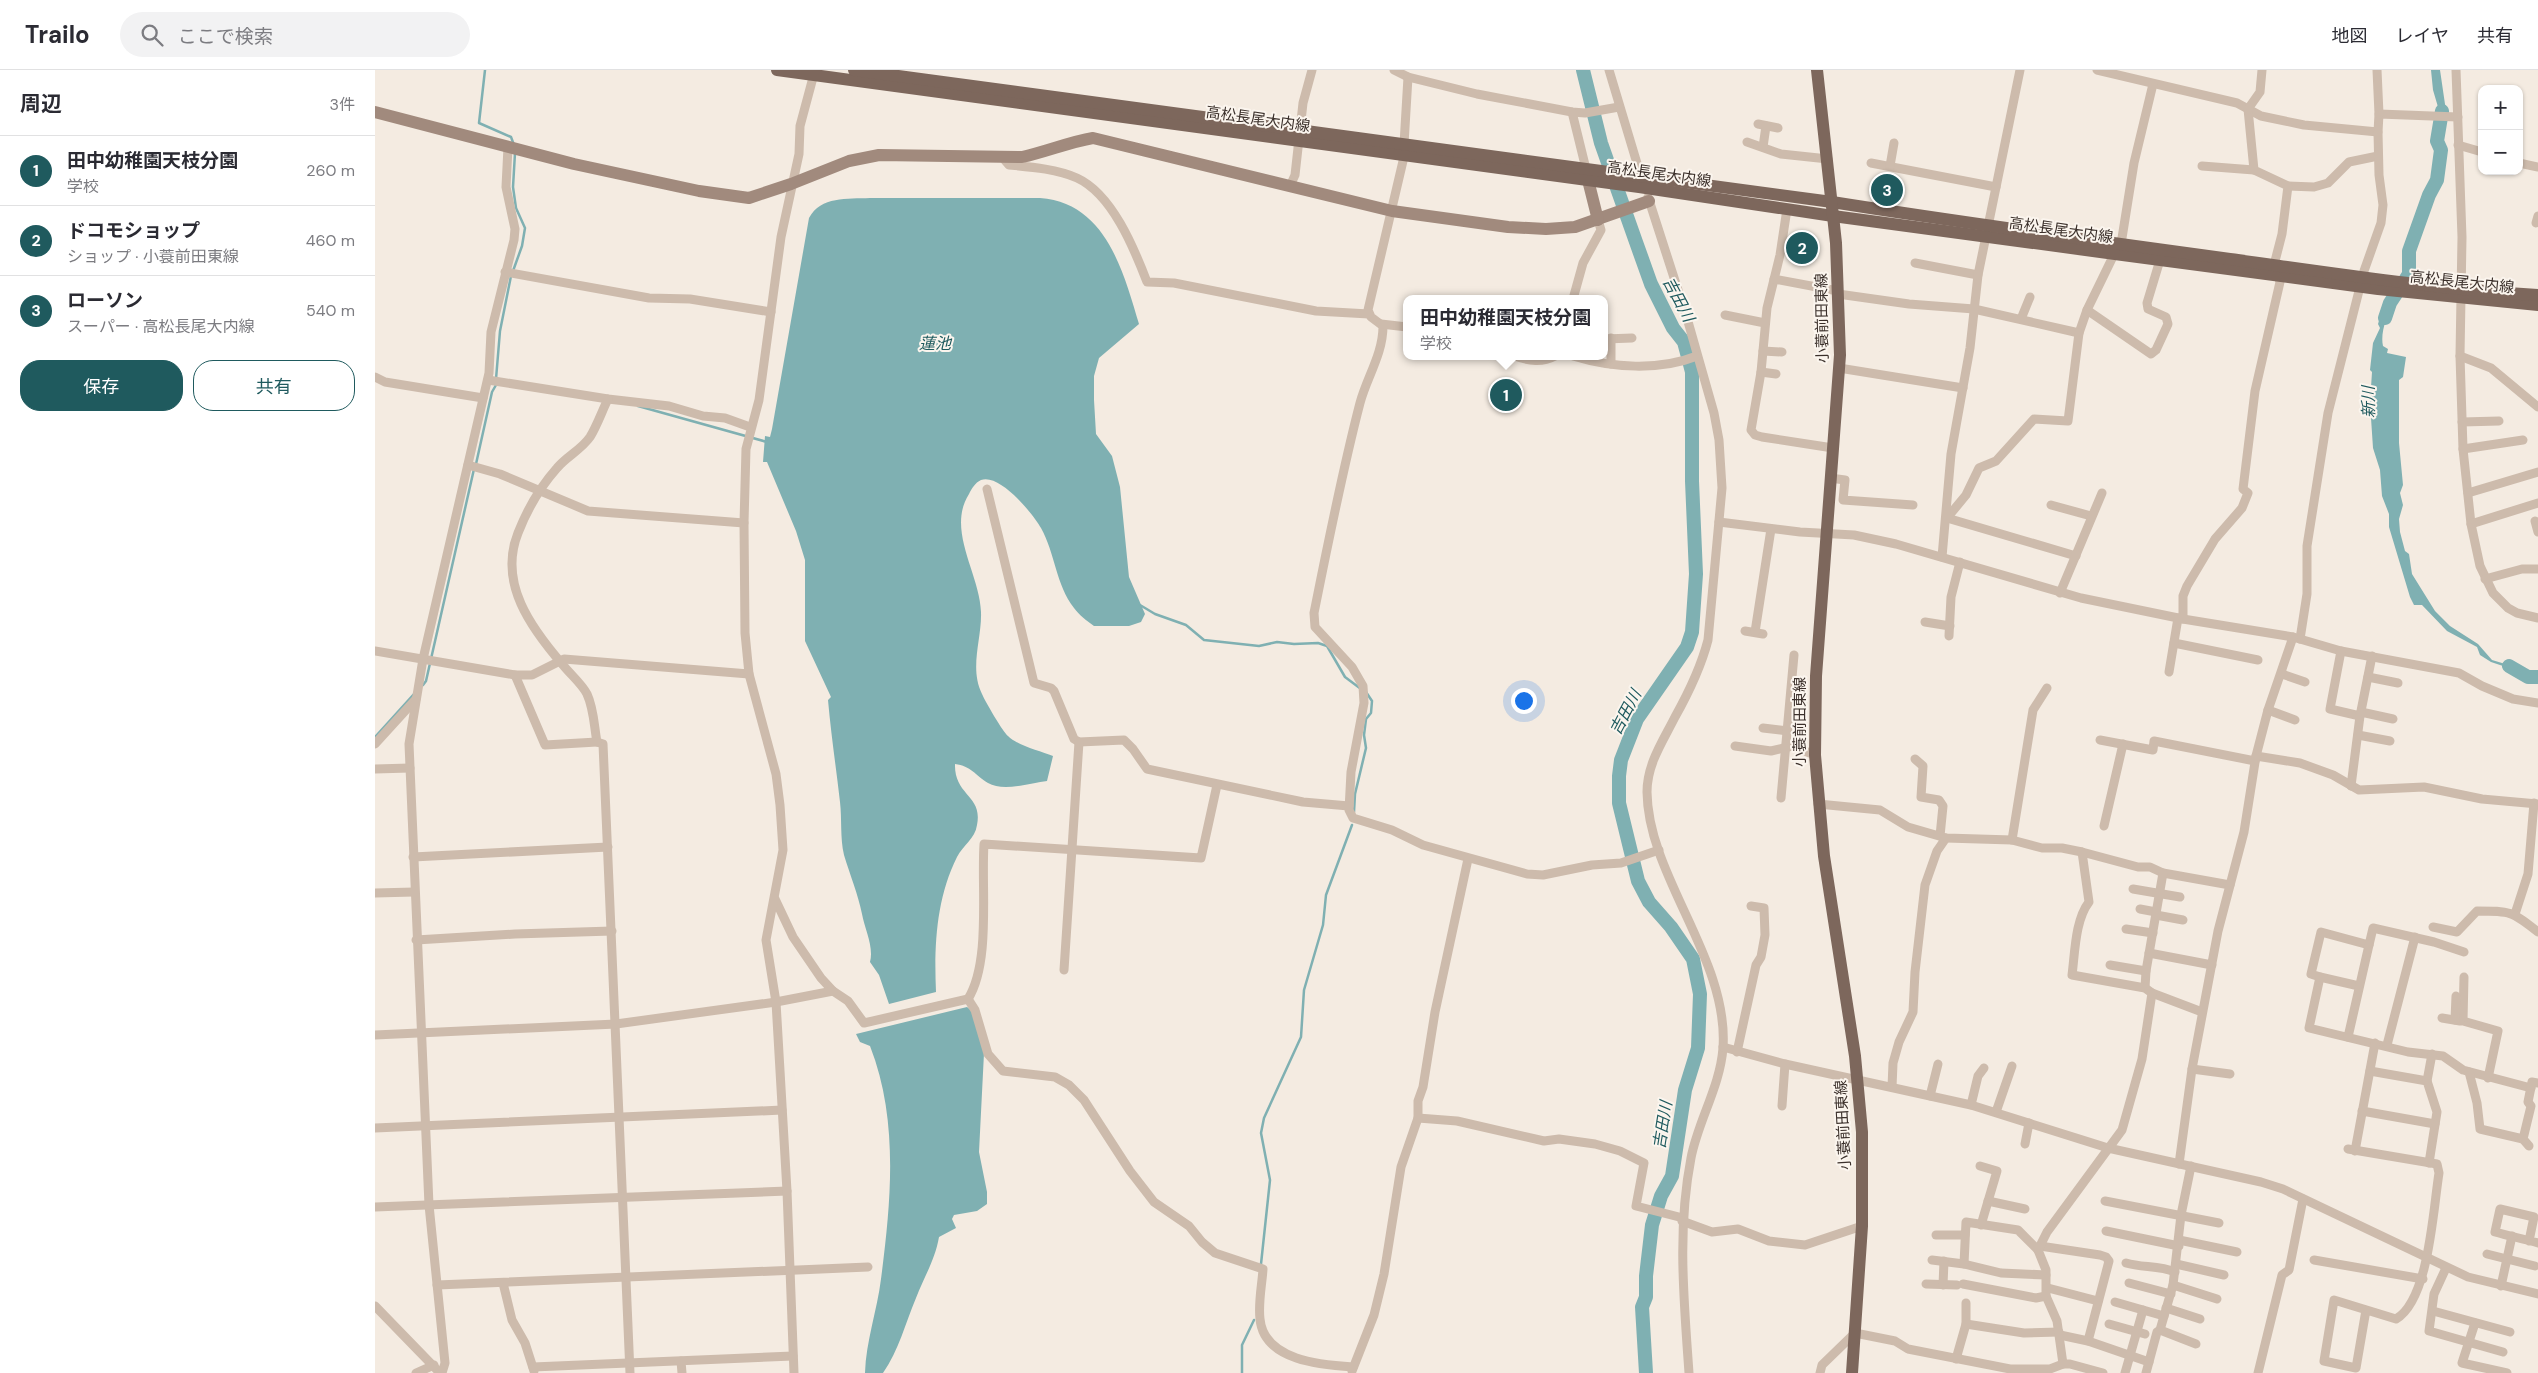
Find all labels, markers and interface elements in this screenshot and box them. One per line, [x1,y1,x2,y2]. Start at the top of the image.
search box [120,12,470,57]
text: Trailo [25,19,90,50]
icon: search [138,21,166,49]
text: ここで検索 [178,24,273,49]
text: 地図 [2332,24,2368,48]
text: レイヤ [2396,24,2449,48]
text: 共有 [2477,24,2513,48]
map controls [2478,85,2523,175]
button: + [2478,85,2523,130]
text: 周辺 [20,90,62,118]
text: 3件 [330,94,355,115]
street label: 高松長尾大内線 [1205,102,1311,136]
button: − [2478,130,2523,175]
text: 田中幼稚園天枝分園 [67,148,238,173]
street label: 高松長尾大内線 [1606,157,1712,191]
text: 1 [33,160,39,181]
text: 260 m [306,160,355,181]
pin: 3 [1871,171,1903,209]
text: 学校 [67,176,99,197]
street label: 高松長尾大内線 [2008,213,2114,247]
text: ドコモショップ [67,218,200,243]
pin: 2 [1786,229,1818,267]
text: 2 [31,230,41,251]
text: 460 m [306,230,355,251]
text: ショップ · 小蓑前田東線 [67,246,239,267]
street label: 高松長尾大内線 [2409,267,2515,297]
water label: 吉田川 [1658,273,1700,327]
street label: 小蓑前田東線 [1811,273,1833,363]
text: ローソン [67,288,143,313]
popup [1403,295,1608,360]
text: 3 [31,300,41,321]
text: 540 m [306,300,355,321]
text: 田中幼稚園天枝分園 [1420,305,1591,330]
text: スーパー · 高松長尾大内線 [67,316,255,337]
water label: 蓮池 [919,333,953,354]
text: 学校 [1420,333,1452,354]
button: 保存 [20,360,183,411]
button: 共有 [193,360,355,411]
pin: 1 [1490,376,1522,414]
water label: 新川 [2358,384,2379,418]
street label: 小蓑前田東線 [1790,677,1810,767]
water label: 吉田川 [1605,684,1647,738]
your location [1511,688,1537,714]
street label: 小蓑前田東線 [1831,1080,1855,1170]
water label: 吉田川 [1648,1098,1677,1150]

